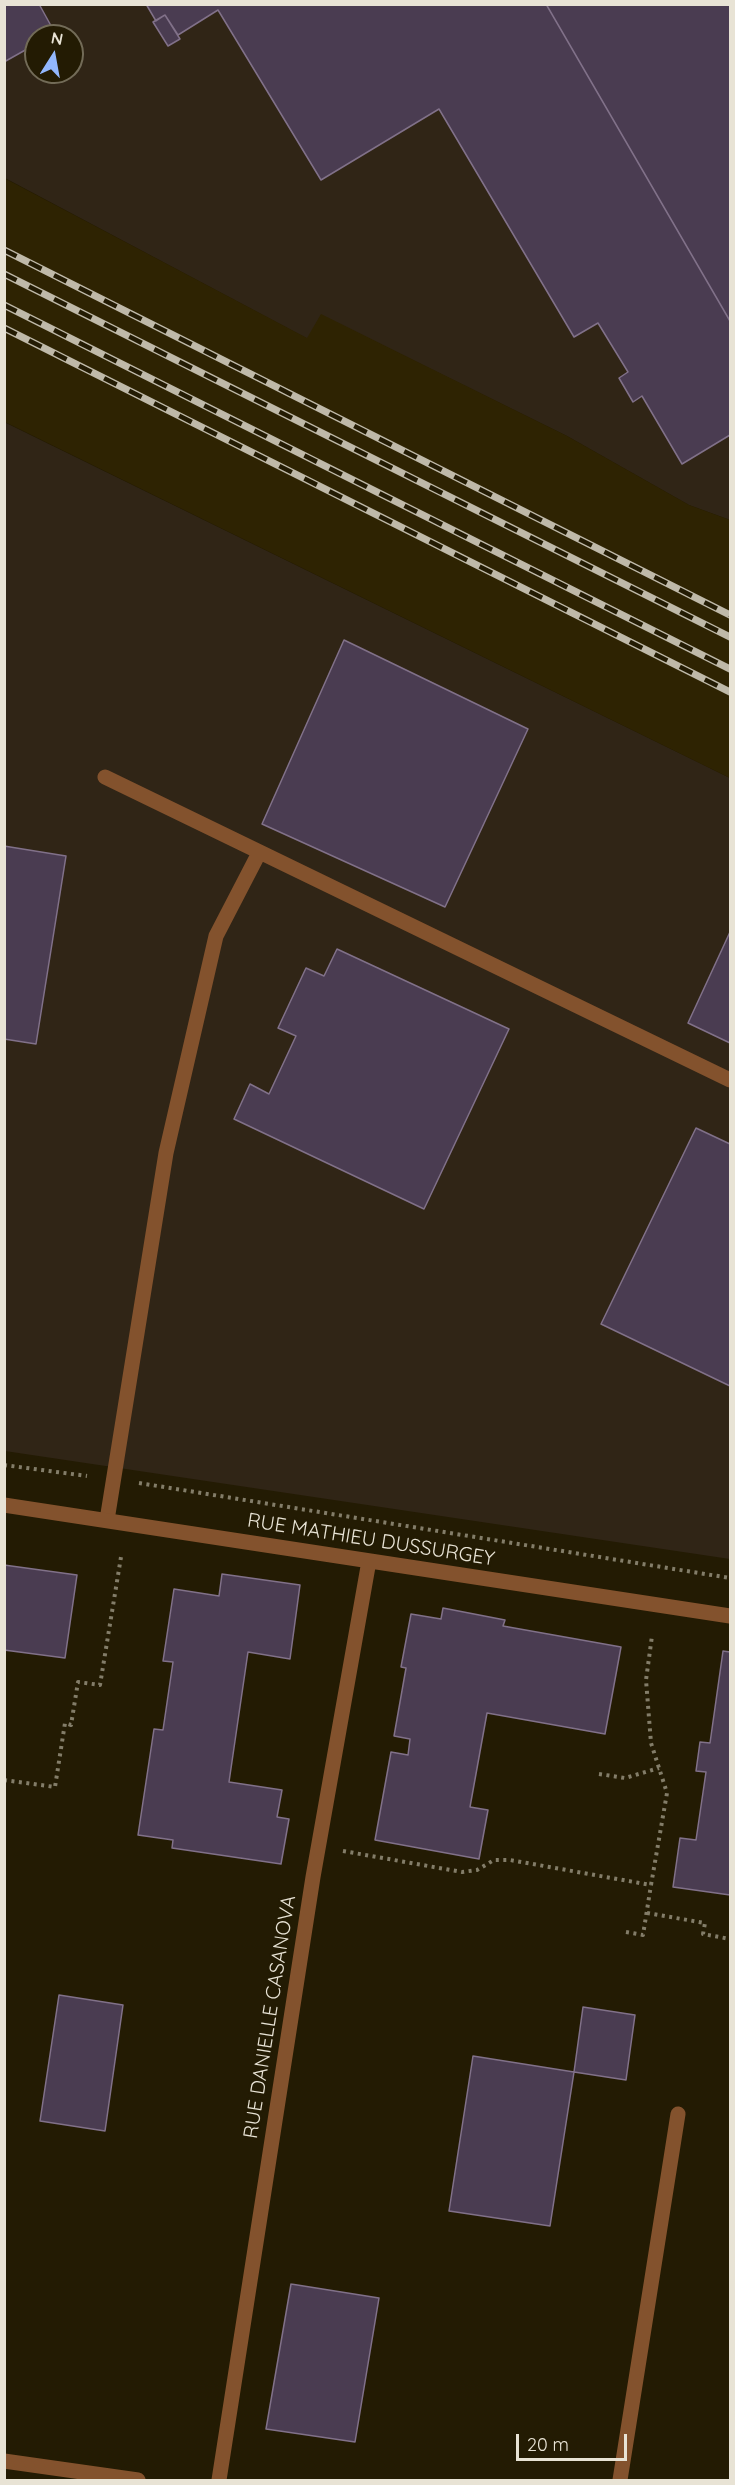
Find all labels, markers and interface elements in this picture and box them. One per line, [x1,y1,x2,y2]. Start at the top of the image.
north arrow [24,24,84,84]
text: N [49,27,65,49]
street label: RUE MATHIEU DUSSURGEY [246,1509,496,1571]
street label: RUE DANIELLE CASANOVA [239,1894,301,2140]
scale bar [519,2422,630,2460]
text: 20 m [527,2433,569,2456]

